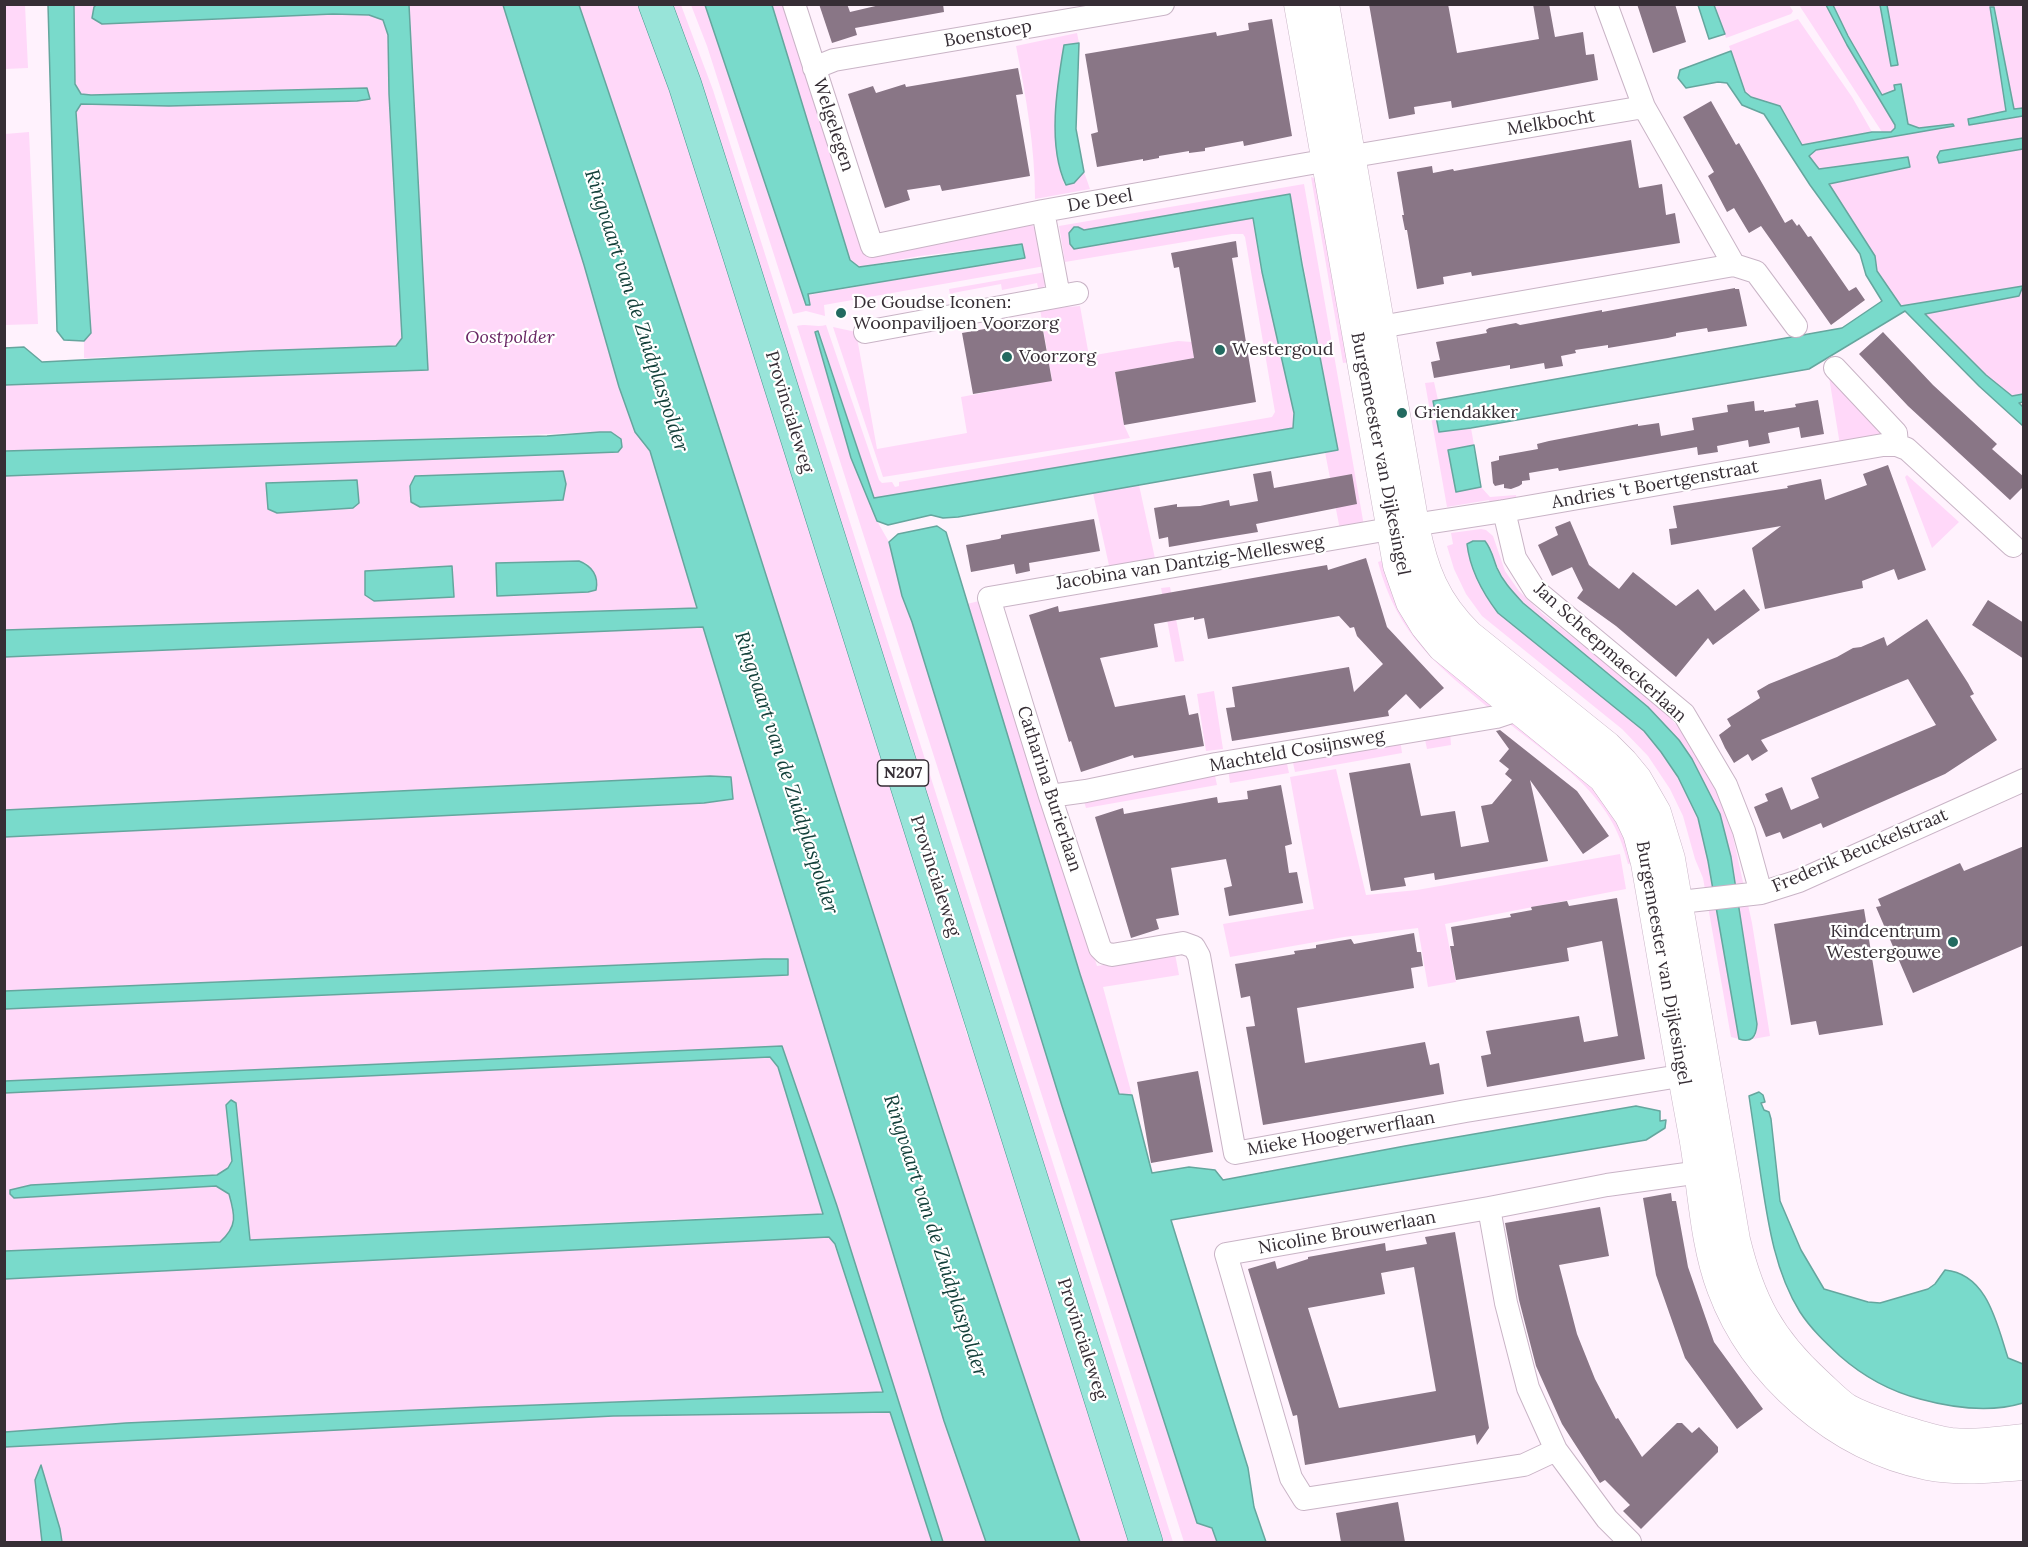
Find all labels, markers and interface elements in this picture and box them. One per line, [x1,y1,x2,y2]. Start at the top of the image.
street label: Boenstoep [942,16,1034,52]
street label: Welgelegen [808,76,858,174]
street label: Melkbocht [1505,105,1597,141]
water label: Ringvaart van de Zuidplaspolder [579,167,693,455]
street label: De Deel [1066,185,1134,217]
place label: De Goudse Iconen: Woonpaviljoen Voorzorg [853,292,1059,334]
marker: De Goudse Iconen: Woonpaviljoen Voorzorg [834,306,848,320]
park label: Oostpolder [465,327,555,349]
street label: Burgemeester van Dijkesingel [1346,331,1414,577]
place label: Westergoud [1232,339,1334,361]
marker: Westergoud [1213,343,1227,357]
place label: Voorzorg [1019,346,1096,368]
street label: Provincialeweg [760,348,818,476]
marker: Voorzorg [1000,350,1014,364]
place label: Griendakker [1414,402,1518,424]
marker: Griendakker [1395,406,1409,420]
street label: Andries 't Boertgenstraat [1550,456,1760,514]
street label: Jacobina van Dantzig-Mellesweg [1054,531,1326,595]
street label: Jan Scheepmaeckerlaan [1529,579,1691,727]
water label: Ringvaart van de Zuidplaspolder [729,629,843,917]
street label: Catharina Burierlaan [1012,703,1086,875]
street label: Machteld Cosijnsweg [1208,725,1386,777]
road number: N207 [878,760,928,786]
street label: Frederik Beuckelstraat [1769,804,1951,898]
street label: Provincialeweg [905,813,965,939]
street label: Burgemeester van Dijkesingel [1631,839,1695,1087]
place label: Kindcentrum Westergouwe [1826,921,1941,964]
marker: Kindcentrum Westergouwe [1946,935,1960,949]
water label: Ringvaart van de Zuidplaspolder [878,1092,992,1380]
street label: Mieke Hoogerwerflaan [1245,1107,1437,1161]
street label: Nicoline Brouwerlaan [1256,1207,1438,1259]
street label: Provincialeweg [1052,1276,1112,1402]

